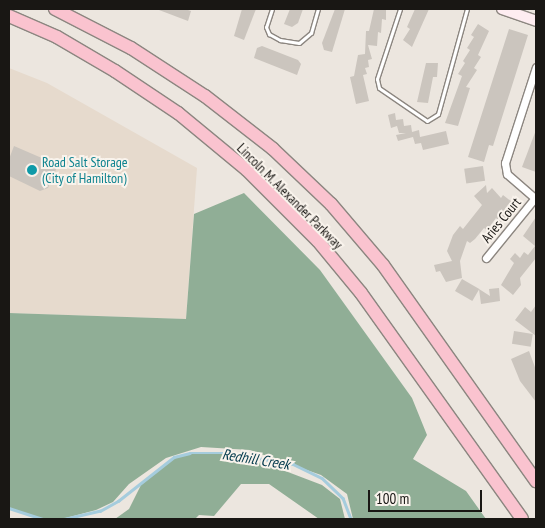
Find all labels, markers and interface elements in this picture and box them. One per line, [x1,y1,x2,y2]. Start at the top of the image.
street label: Lincoln M. Alexander Parkway [233,139,347,253]
place label: Road Salt Storage (City of Hamilton) [42,154,128,186]
marker: Road Salt Storage (City of Hamilton) [26,164,38,176]
street label: Aries Court [478,194,524,246]
water label: Redhill Creek [221,445,291,473]
scale bar [370,480,484,512]
text: 100 m [376,489,409,508]

